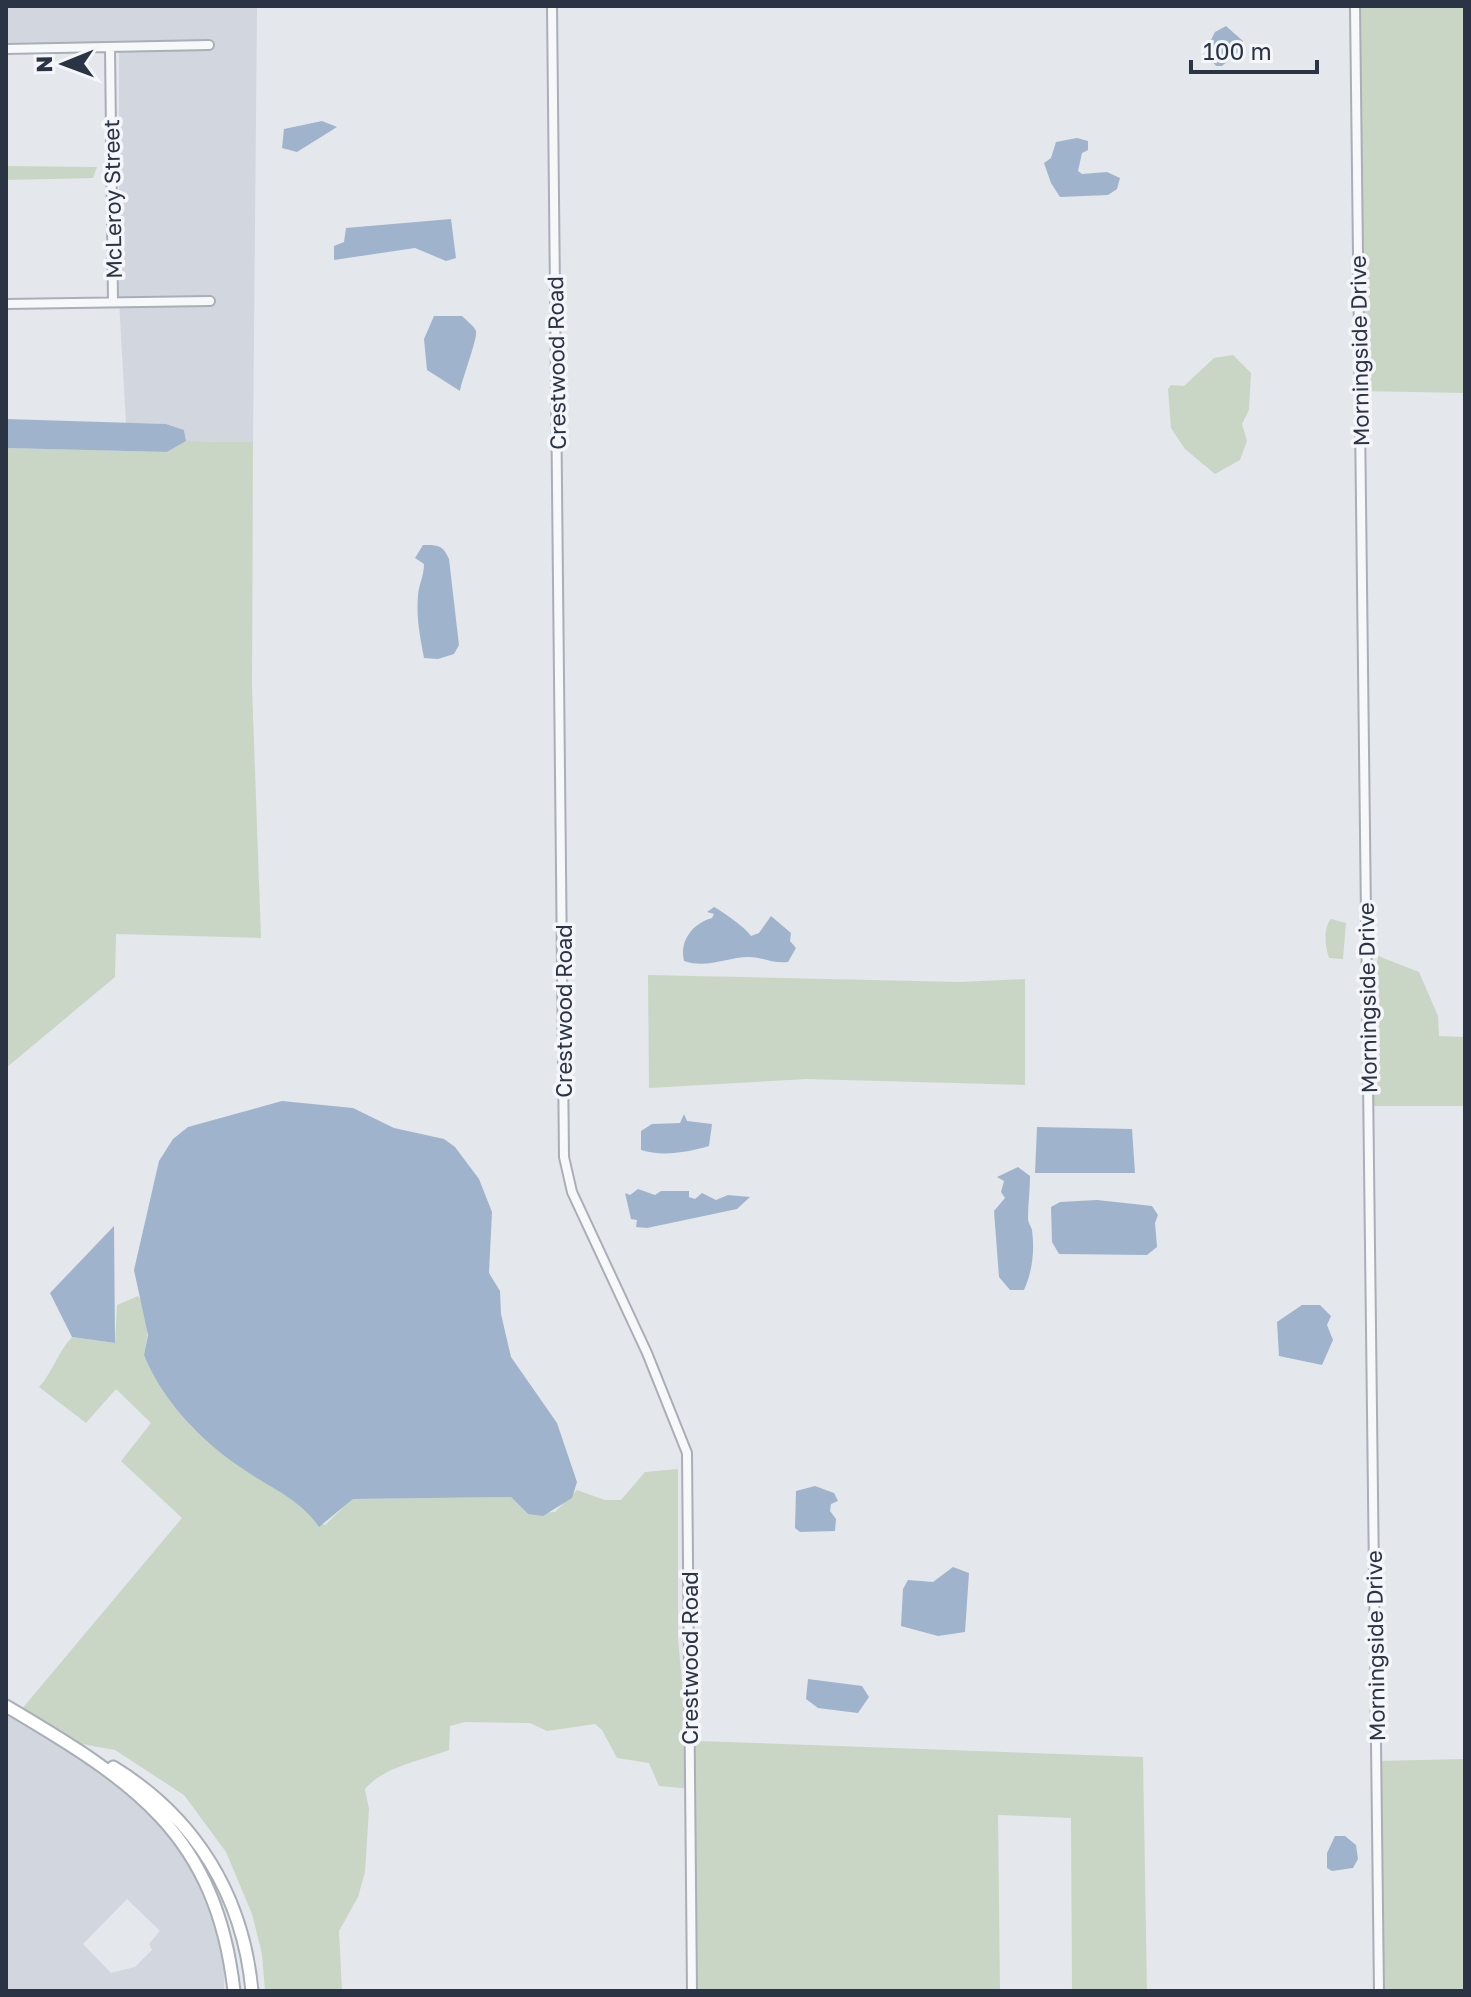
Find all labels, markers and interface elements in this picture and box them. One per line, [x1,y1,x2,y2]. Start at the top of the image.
north arrow [24,24,104,104]
scale bar [1191,24,1317,74]
text: 100 m [1203,36,1272,65]
text: N [30,56,57,73]
street label: McLeroy Street [97,119,127,279]
street label: Morningside Drive [1344,255,1374,447]
street label: Crestwood Road [541,276,571,450]
street label: Morningside Drive [1352,902,1382,1094]
street label: Crestwood Road [550,924,577,1098]
street label: Morningside Drive [1360,1550,1390,1742]
street label: Crestwood Road [676,1571,703,1745]

